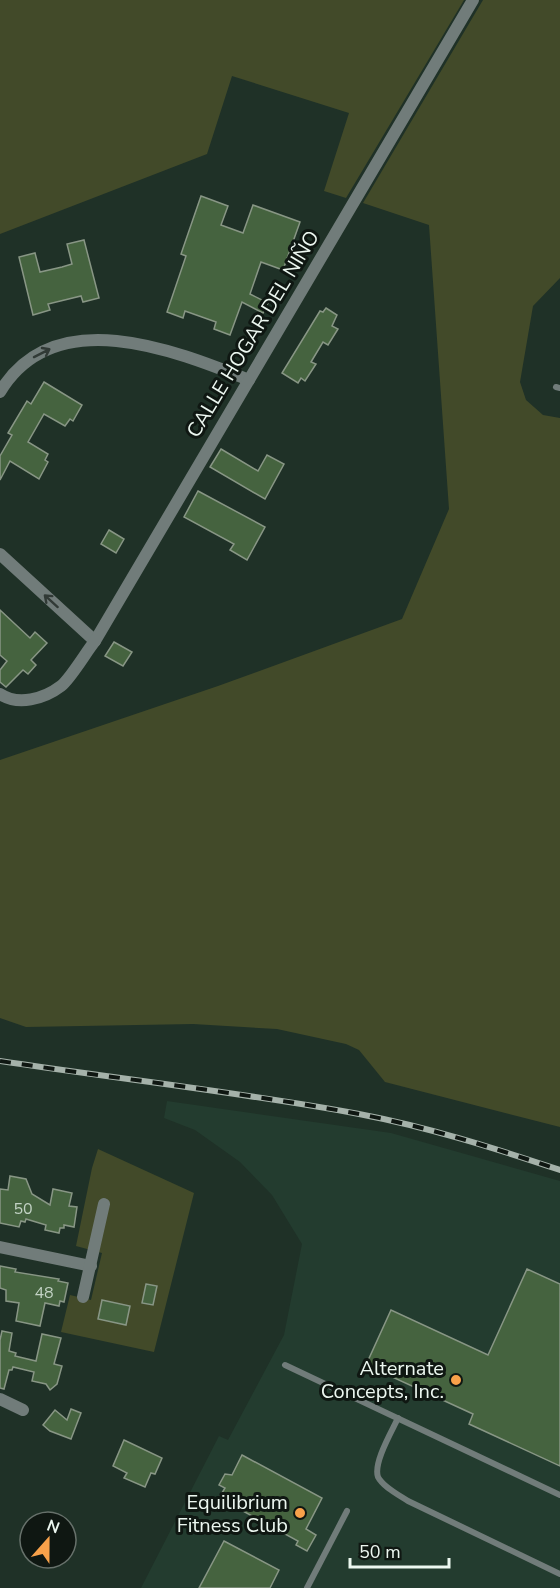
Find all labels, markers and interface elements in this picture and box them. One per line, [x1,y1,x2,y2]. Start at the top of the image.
street label: CALLE HOGAR DEL NIÑO [180,225,326,443]
one-way arrow [33,347,51,359]
one-way arrow [44,594,59,608]
house number: 50 [13,1198,33,1220]
house number: 48 [34,1282,54,1304]
place label: Alternate Concepts, Inc. [321,1355,444,1405]
marker: Alternate Concepts, Inc. [449,1373,463,1387]
place label: Equilibrium Fitness Club [177,1489,288,1539]
marker: Equilibrium Fitness Club [293,1506,307,1520]
north arrow [18,1510,78,1570]
text: N [43,1515,63,1539]
scale bar [350,1531,449,1569]
text: 50 m [359,1540,401,1564]

